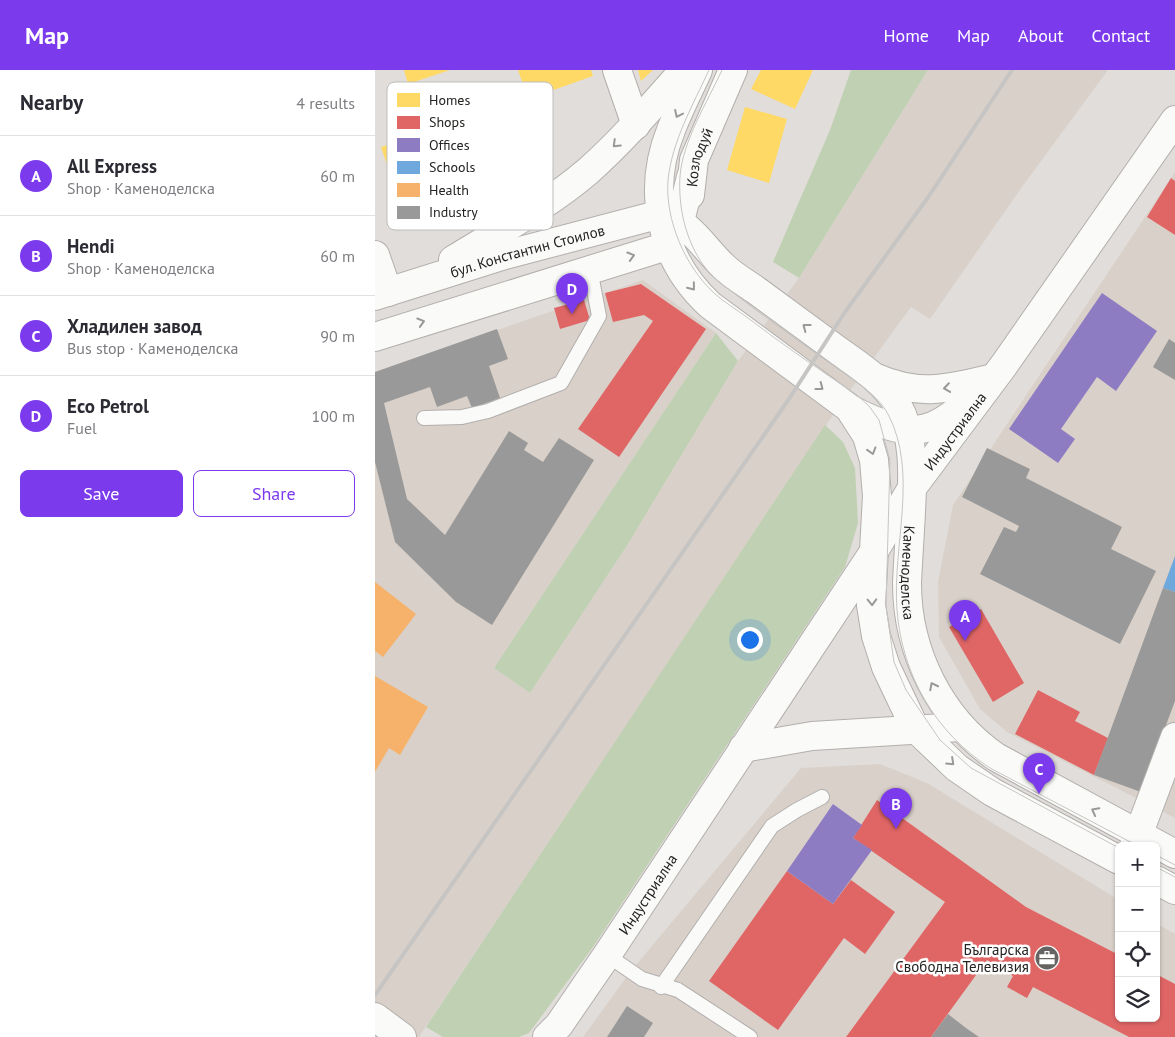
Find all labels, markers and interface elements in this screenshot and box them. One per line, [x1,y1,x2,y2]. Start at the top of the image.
text: Map [25,20,69,51]
text: Home [883,24,929,47]
text: Map [957,24,990,47]
text: About [1018,24,1064,47]
text: Contact [1092,24,1150,47]
legend [387,82,553,230]
text: Nearby [20,89,83,116]
text: Homes [429,91,470,109]
text: 4 results [296,93,355,113]
one-way arrow [674,109,684,118]
text: Shops [429,113,465,131]
street label: Козлодуй [681,124,716,188]
text: Offices [429,136,470,154]
one-way arrow [612,138,621,147]
text: All Express [67,154,157,178]
text: Schools [429,158,476,176]
text: A [31,166,41,186]
text: 60 m [320,166,355,186]
text: Shop · Каменоделска [67,178,215,198]
text: Health [429,181,469,199]
text: Industry [429,203,478,221]
street label: бул. Константин Стоилов [448,220,607,281]
text: Hendi [67,234,115,258]
text: B [31,246,41,266]
text: 60 m [320,246,355,266]
one-way arrow [626,252,635,262]
text: Shop · Каменоделска [67,258,215,278]
pin: D [556,273,588,314]
one-way arrow [687,281,695,290]
text: Хладилен завод [67,314,202,338]
one-way arrow [417,318,425,328]
one-way arrow [802,324,812,333]
text: C [32,326,40,346]
text: 90 m [320,326,355,346]
text: Bus stop · Каменоделска [67,338,239,358]
one-way arrow [814,381,824,390]
one-way arrow [942,382,950,393]
street label: Индустриална [919,388,990,474]
text: Eco Petrol [67,394,149,418]
text: D [31,406,41,426]
text: 100 m [312,406,355,426]
text: Fuel [67,418,97,438]
one-way arrow [866,446,876,454]
button: Save [20,470,183,517]
button: Share [193,470,355,517]
street label: Каменоделска [897,525,920,621]
one-way arrow [867,598,877,606]
pin: A [949,600,981,641]
your location [737,627,763,653]
one-way arrow [929,683,939,692]
pin: C [1023,753,1055,794]
one-way arrow [945,756,954,765]
pin: B [880,788,912,829]
one-way arrow [1092,807,1101,817]
map controls [1115,842,1160,1022]
button: + [1115,842,1160,887]
street label: Индустриална [614,850,681,938]
button: − [1115,887,1160,932]
button: locate [1115,932,1160,977]
place label: Българска Свободна Телевизия [895,940,1029,976]
office icon: Българска Свободна Телевизия [1034,945,1060,971]
button: layers [1115,977,1160,1022]

